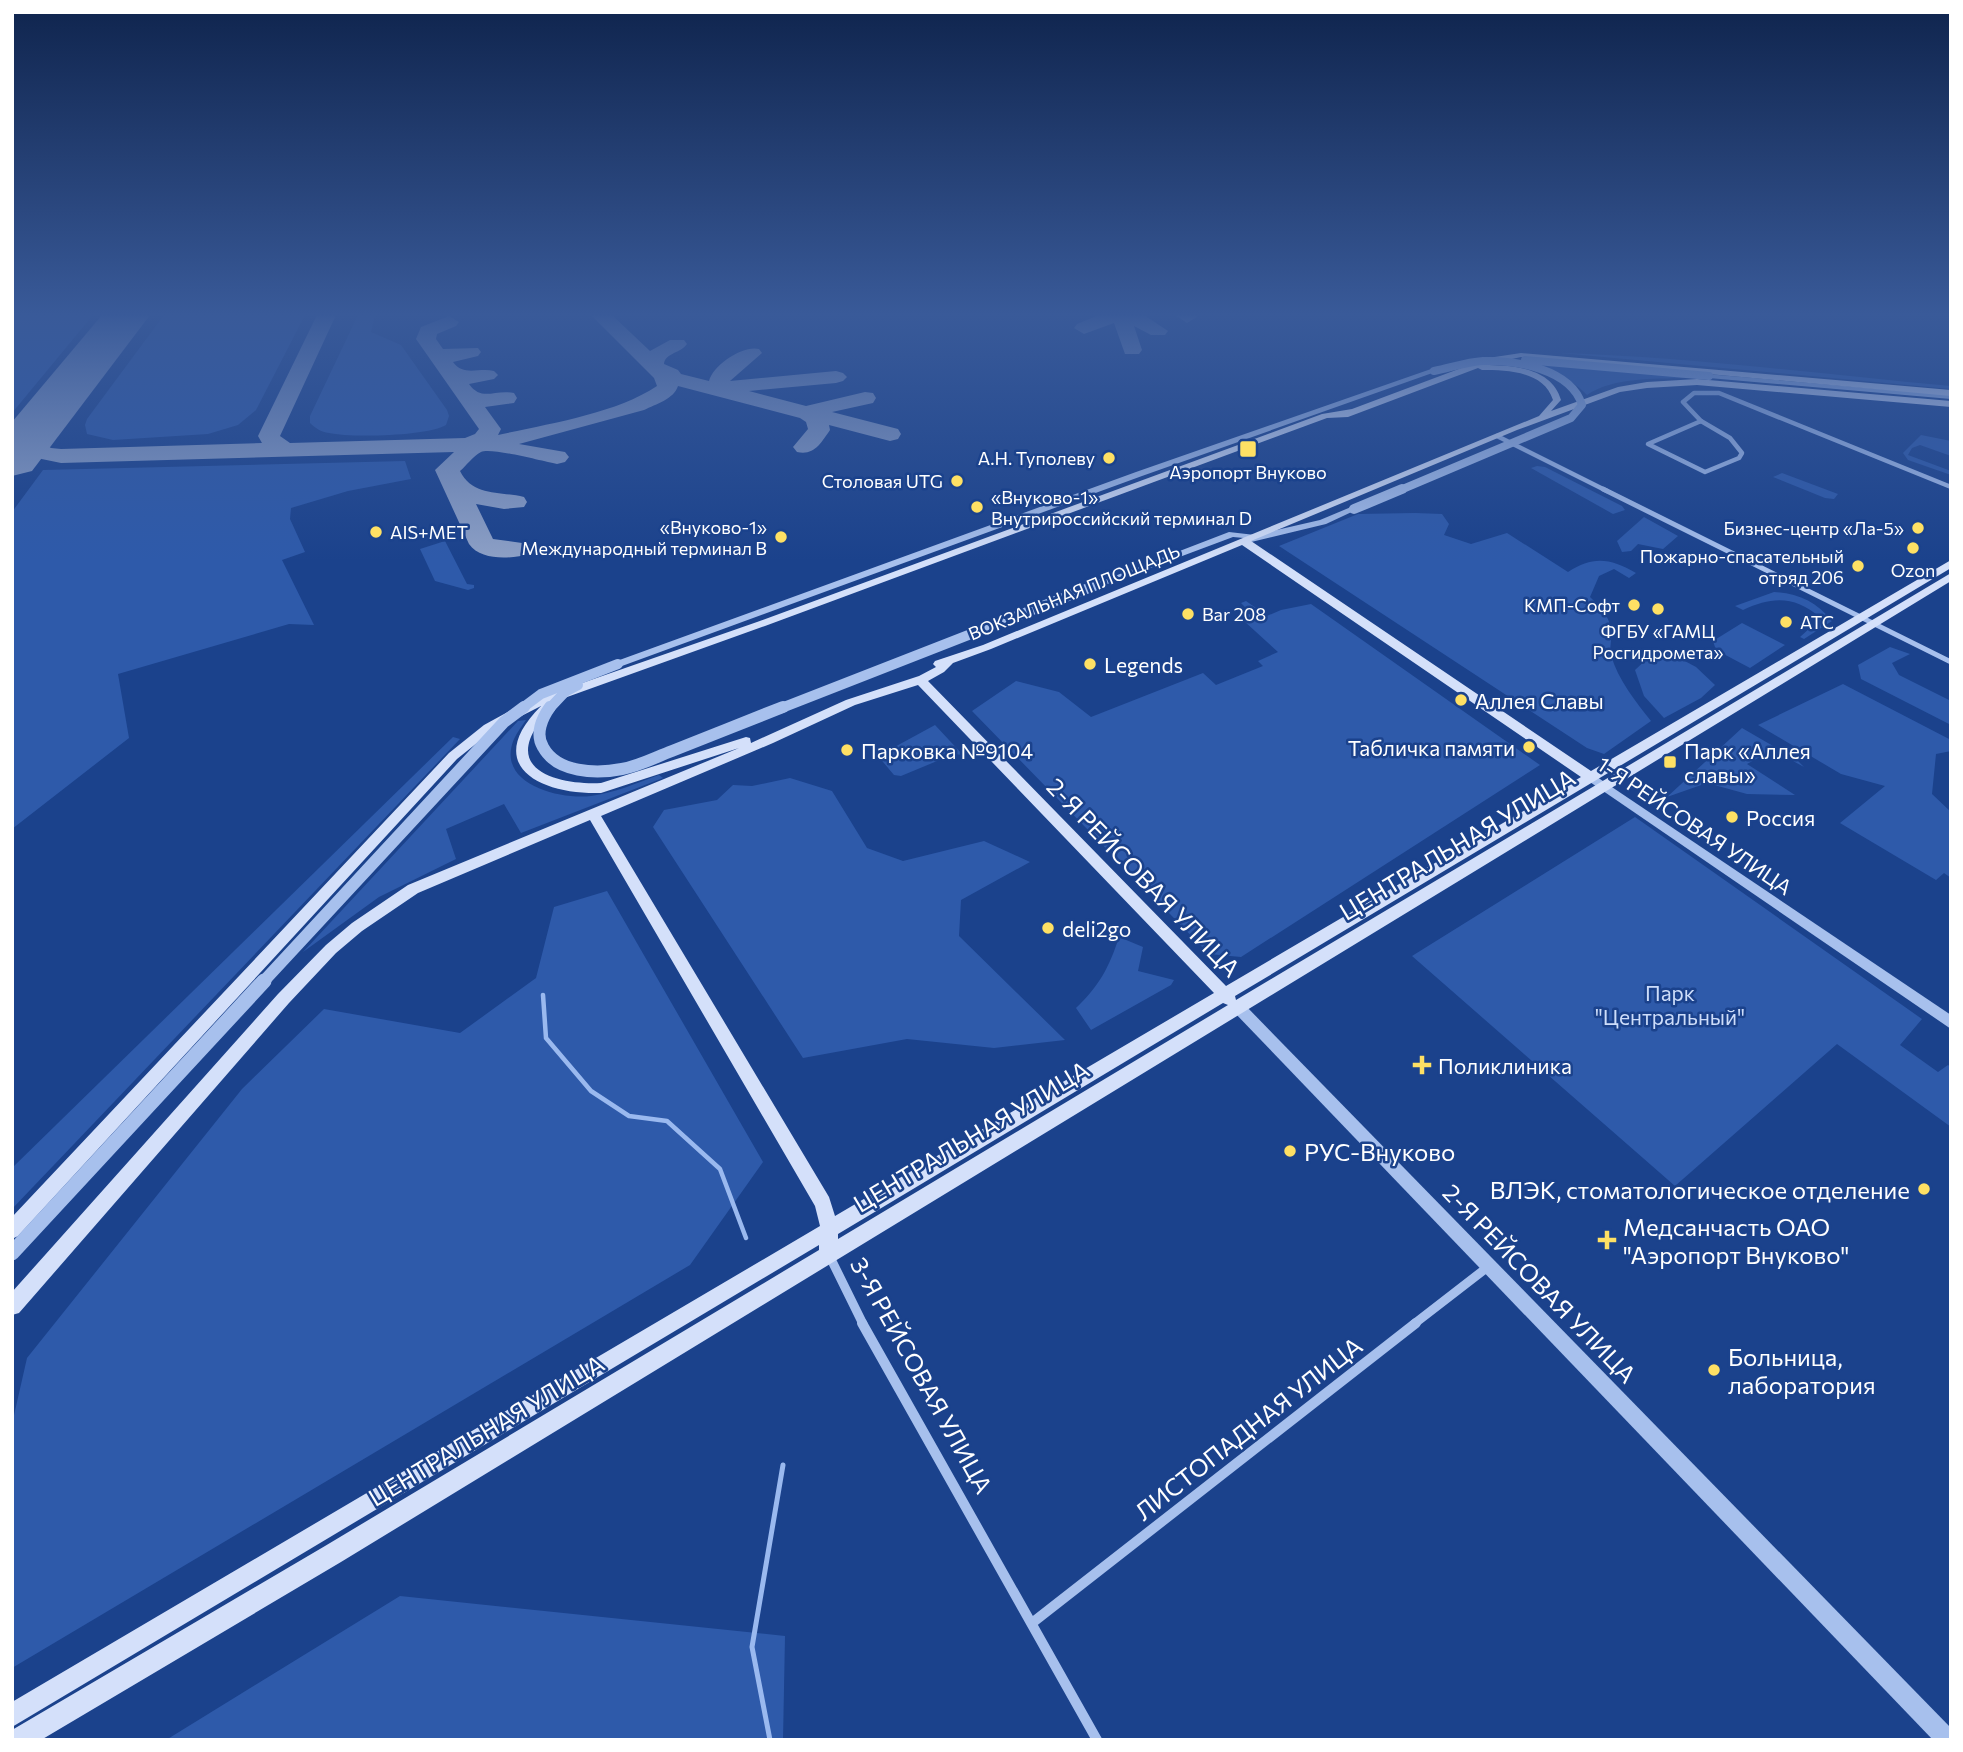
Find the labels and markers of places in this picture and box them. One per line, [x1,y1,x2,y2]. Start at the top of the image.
marker: Аэропорт Внуково [1238,439,1258,459]
place label: А.Н. Туполеву [978,447,1095,469]
marker: А.Н. Туполеву [1101,450,1117,466]
place label: Аэропорт Внуково [1169,461,1327,483]
place label: Столовая UTG [822,470,943,492]
marker: Столовая UTG [949,473,965,489]
place label: «Внуково-1» Внутрироссийский терминал D [991,486,1252,529]
marker: «Внуково-1» Внутрироссийский терминал D [969,499,985,515]
place label: «Внуково-1» Международный терминал B [521,516,767,559]
place label: Бизнес-центр «Ла-5» [1724,517,1904,539]
marker: Бизнес-центр «Ла-5» [1910,520,1926,536]
place label: AIS+MET [390,521,468,543]
marker: AIS+MET [368,524,384,540]
marker: «Внуково-1» Международный терминал B [773,529,789,545]
marker: Ozon [1905,540,1921,556]
place label: Пожарно-спасательный отряд 206 [1640,545,1844,588]
marker: Пожарно-спасательный отряд 206 [1850,558,1866,574]
place label: Ozon [1891,559,1935,581]
place label: КМП-Софт [1524,594,1621,616]
marker: КМП-Софт [1626,597,1642,613]
marker: ФГБУ «ГАМЦ Росгидромета» [1650,601,1666,617]
place label: Bar 208 [1202,603,1266,625]
marker: Bar 208 [1180,606,1196,622]
place label: АТС [1800,611,1834,633]
marker: АТС [1778,614,1794,630]
place label: ФГБУ «ГАМЦ Росгидромета» [1593,620,1723,663]
place label: Legends [1104,652,1183,677]
marker: Legends [1082,656,1098,672]
place label: Аллея Славы [1475,688,1604,713]
marker: Аллея Славы [1453,692,1469,708]
place label: Табличка памяти [1348,735,1515,760]
place label: Парковка №9104 [861,738,1033,763]
place label: Парк «Аллея славы» [1684,738,1811,787]
marker: Табличка памяти [1521,739,1537,755]
marker: Парковка №9104 [839,742,855,758]
marker: Парк «Аллея славы» [1662,754,1678,770]
place label: Россия [1746,805,1815,830]
marker: Россия [1724,809,1740,825]
place label: deli2go [1062,916,1131,941]
marker: deli2go [1040,920,1056,936]
place label: Поликлиника [1438,1053,1572,1078]
marker: Поликлиника [1412,1055,1432,1075]
place label: РУС-Внуково [1304,1137,1455,1166]
marker: РУС-Внуково [1282,1143,1298,1159]
place label: ВЛЭК, стоматологическое отделение [1490,1175,1910,1204]
marker: ВЛЭК, стоматологическое отделение [1916,1181,1932,1197]
place label: Медсанчасть ОАО "Аэропорт Внуково" [1623,1212,1850,1269]
marker: Медсанчасть ОАО "Аэропорт Внуково" [1597,1230,1617,1250]
place label: Больница, лаборатория [1728,1342,1876,1399]
marker: Больница, лаборатория [1706,1362,1722,1378]

